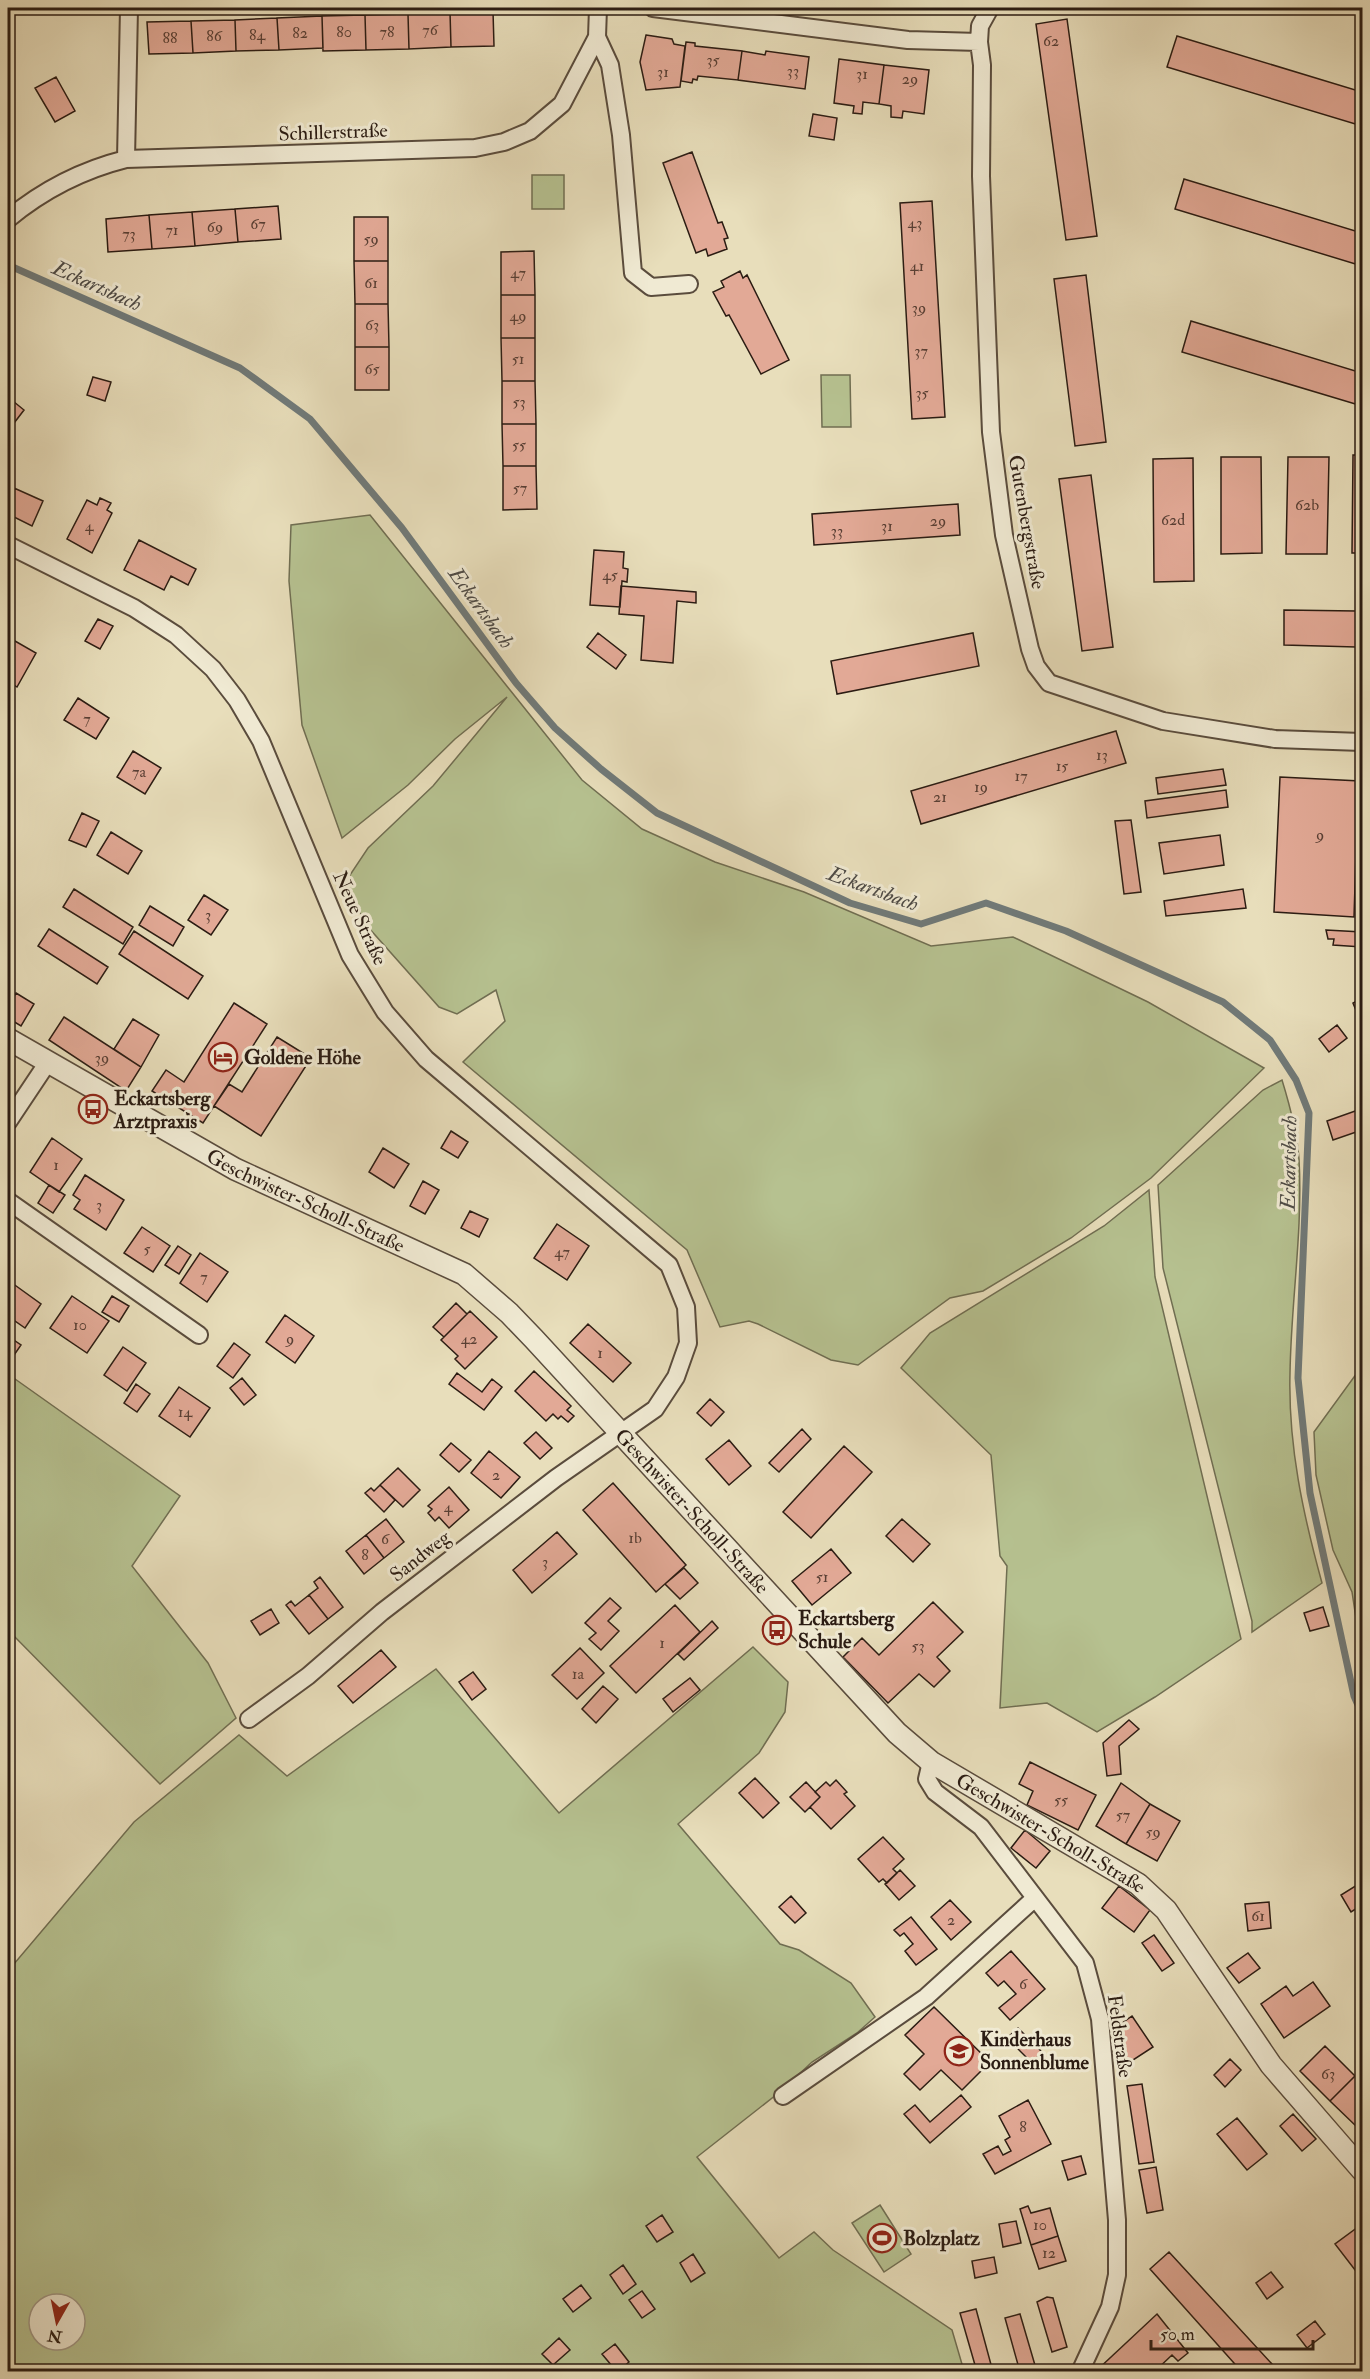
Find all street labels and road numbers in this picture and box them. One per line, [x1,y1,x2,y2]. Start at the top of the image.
street label: Schillerstraße [278,118,388,146]
street label: Gutenbergstraße [1003,453,1051,591]
street label: Neue Straße [327,867,393,969]
street label: Geschwister-Scholl-Straße [202,1143,409,1258]
street label: Geschwister-Scholl-Straße [610,1423,775,1599]
street label: Sandweg [385,1524,456,1587]
street label: Geschwister-Scholl-Straße [952,1767,1152,1898]
street label: Feldstraße [1102,1993,1138,2079]

